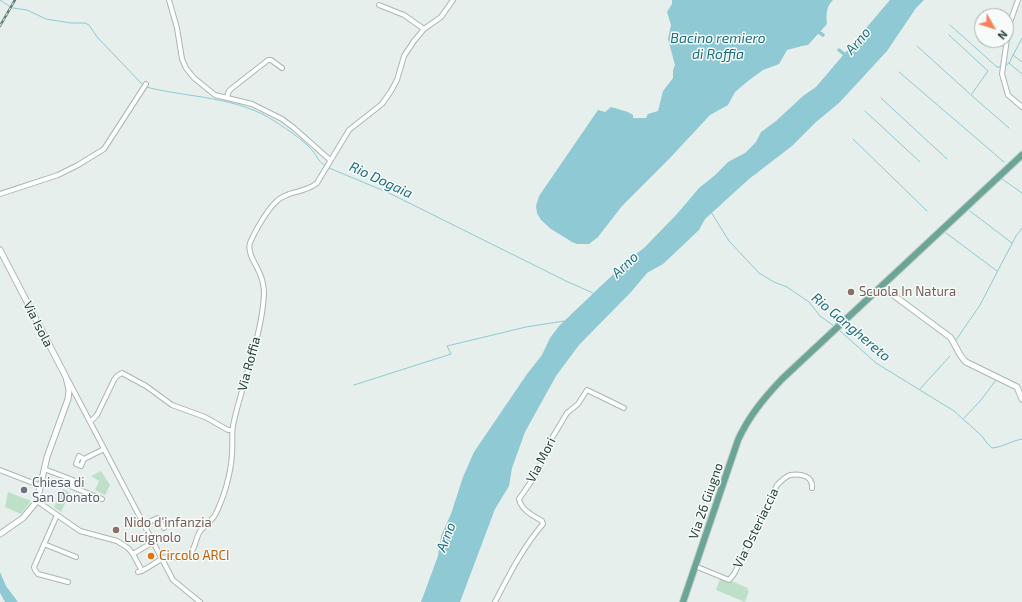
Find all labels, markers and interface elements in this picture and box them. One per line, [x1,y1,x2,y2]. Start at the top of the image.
north arrow [974,8,1014,48]
water label: Arno [842,24,874,58]
text: N [995,28,1010,42]
water label: Bacino remiero di Roffia [670,30,766,62]
water label: Rio Dogaia [347,158,415,202]
water label: Arno [608,248,642,282]
place label: Scuola In Natura [859,284,956,300]
marker: Scuola In Natura [846,287,856,297]
water label: Rio Ganghereto [808,289,894,365]
street label: Via Isola [20,298,56,350]
street label: Via Roffia [234,335,264,393]
street label: Via Mori [523,435,559,485]
street label: Via 26 Giugno [686,461,726,541]
place label: Chiesa di San Donato [32,475,100,506]
marker: Chiesa di San Donato [19,485,29,495]
street label: Via Osteriaccia [730,486,782,570]
place label: Nido d'infanzia Lucignolo [124,515,212,546]
water label: Arno [433,520,459,554]
marker: Nido d'infanzia Lucignolo [111,525,121,535]
place label: Circolo ARCI [159,548,229,564]
marker: Circolo ARCI [146,551,156,561]

